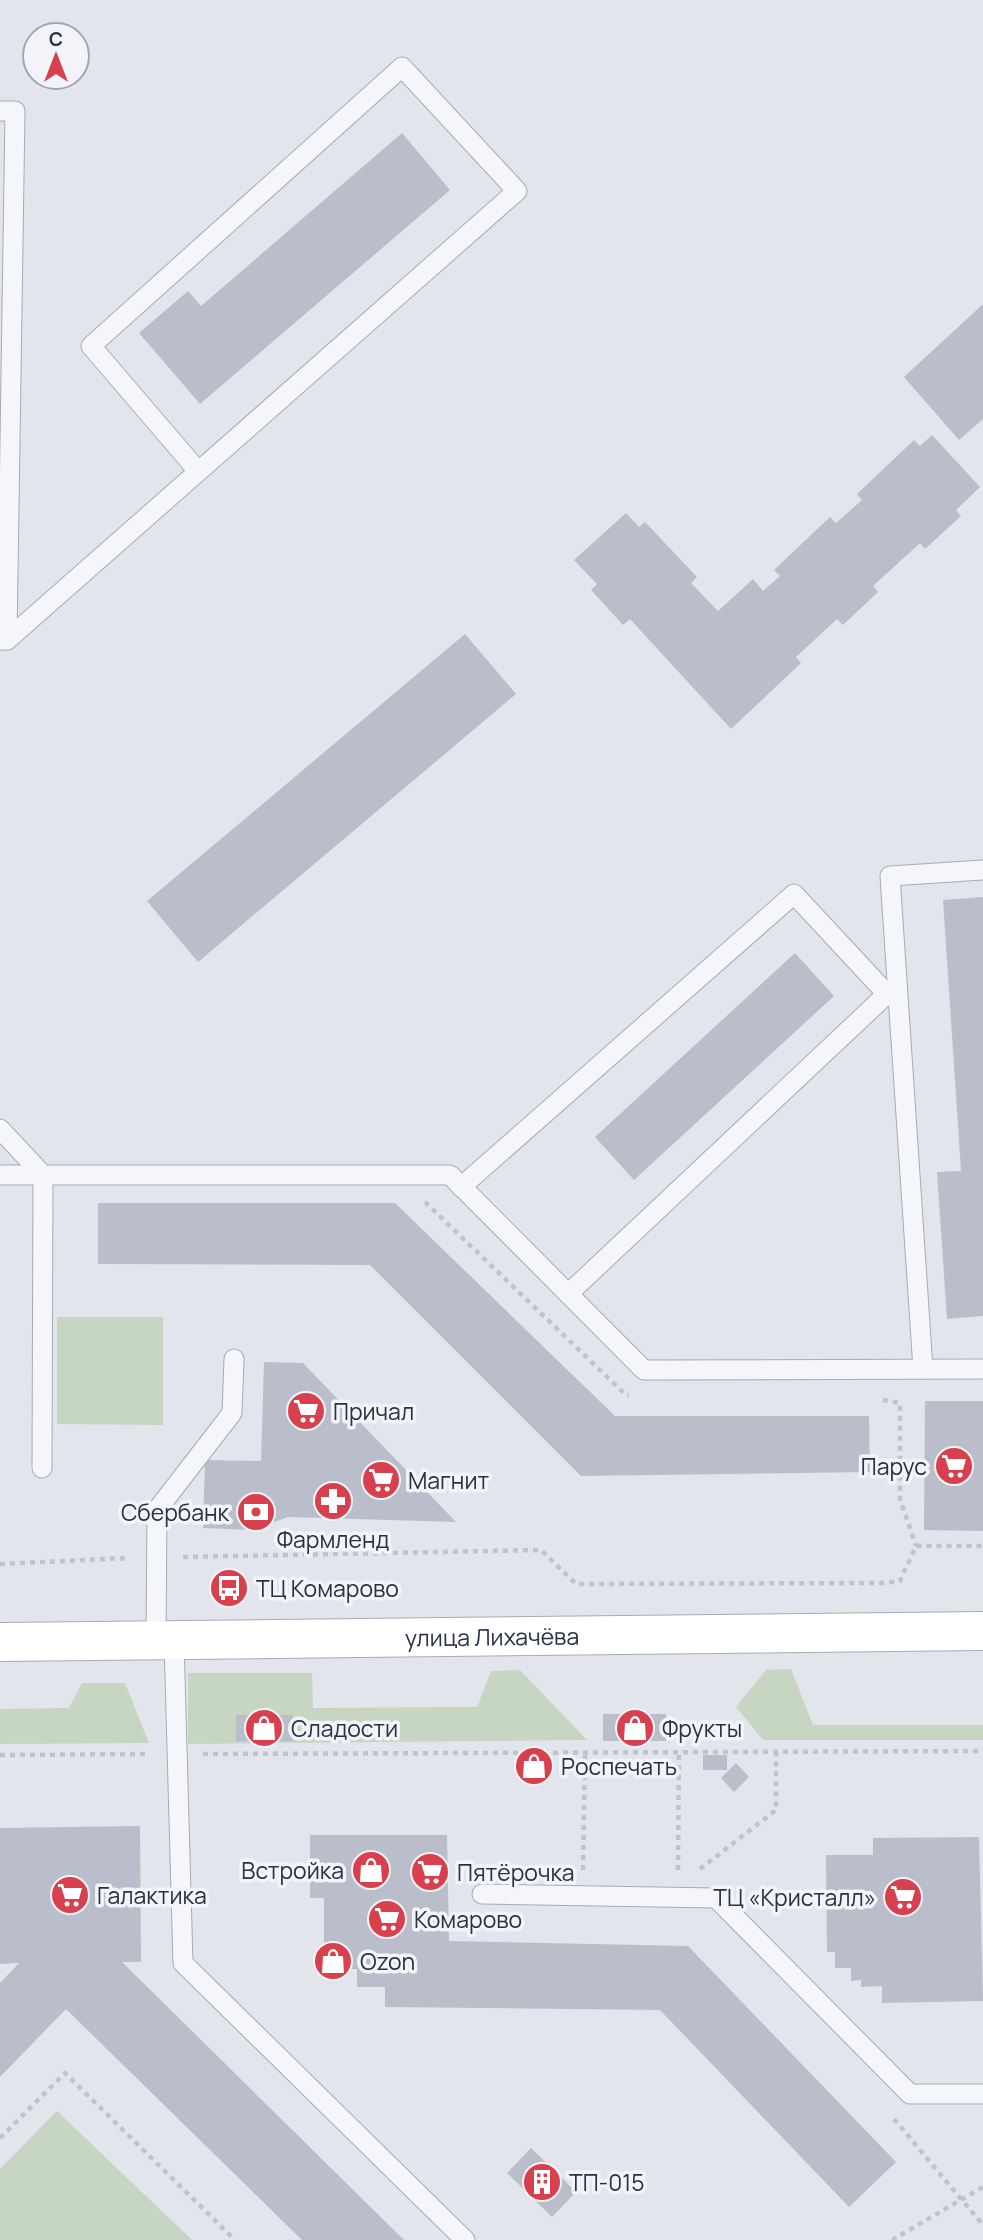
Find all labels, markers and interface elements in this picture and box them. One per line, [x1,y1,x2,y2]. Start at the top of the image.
north arrow [21,21,91,91]
text: С [49,26,63,52]
supermarket icon: Причал [285,1390,327,1432]
place label: Причал [333,1395,414,1427]
supermarket icon: Парус [933,1445,975,1487]
place label: Парус [861,1450,927,1482]
supermarket icon: Магнит [360,1459,402,1501]
place label: Магнит [408,1464,489,1496]
pharmacy icon: Фармленд [312,1480,354,1522]
bank icon: Сбербанк [235,1491,277,1533]
place label: Сбербанк [121,1496,230,1528]
place label: Фармленд [277,1523,390,1555]
bus stop icon: ТЦ Комарово [208,1567,250,1609]
place label: ТЦ Комарово [256,1572,399,1604]
street label: улица Лихачёва [405,1620,579,1653]
shop icon: Сладости [243,1707,285,1749]
shop icon: Фрукты [614,1707,656,1749]
place label: Сладости [291,1712,398,1744]
place label: Фрукты [662,1712,742,1744]
shop icon: Роспечать [513,1745,555,1787]
place label: Роспечать [561,1750,677,1782]
shop icon: Встройка [350,1849,392,1891]
supermarket icon: Пятёрочка [409,1851,451,1893]
place label: Встройка [241,1854,344,1886]
place label: Пятёрочка [457,1856,575,1888]
supermarket icon: Галактика [49,1874,91,1916]
supermarket icon: ТЦ «Кристалл» [882,1876,924,1918]
place label: Галактика [97,1879,207,1911]
place label: ТЦ «Кристалл» [713,1881,876,1913]
supermarket icon: Комарово [366,1898,408,1940]
place label: Комарово [414,1903,522,1935]
shop icon: Ozon [312,1940,354,1982]
place label: Ozon [360,1945,415,1977]
building icon: ТП-015 [521,2161,563,2203]
place label: ТП-015 [569,2166,645,2198]

